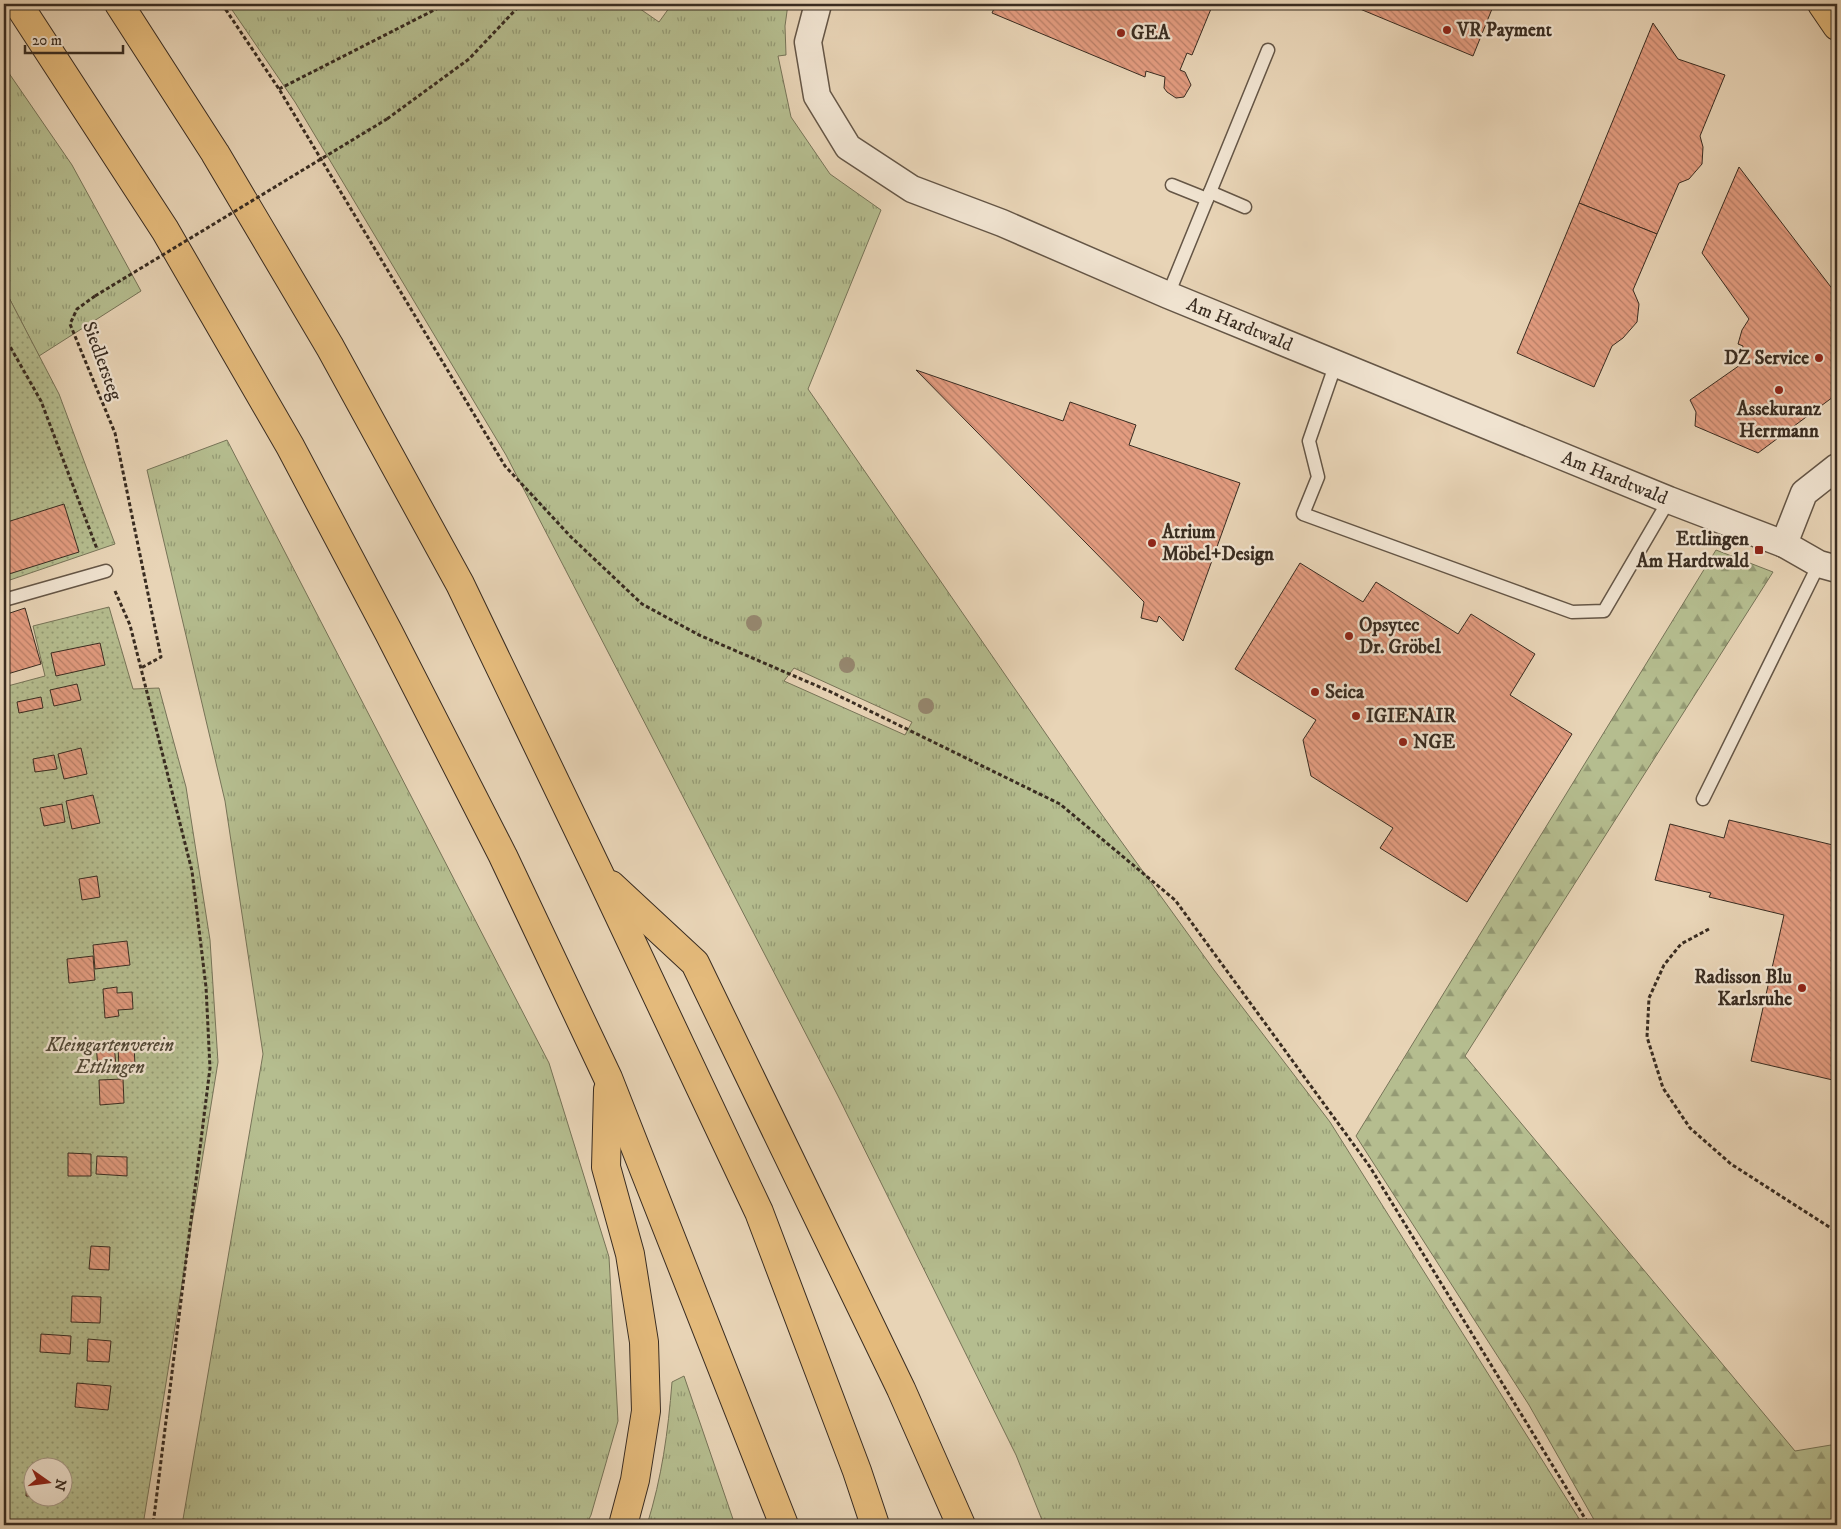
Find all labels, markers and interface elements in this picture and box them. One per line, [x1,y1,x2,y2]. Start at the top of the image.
place label: VR Payment [1456,19,1553,42]
scale bar [25,22,122,54]
place label: GEA [1131,22,1171,45]
marker: VR Payment [1441,24,1453,36]
marker: GEA [1115,27,1127,39]
text: 20 m [32,31,62,50]
street label: Am Hardtwald [1183,292,1297,357]
street label: Siedlersteg [77,318,127,404]
place label: DZ Service [1724,347,1809,370]
marker: DZ Service [1813,352,1825,364]
marker: Assekuranz Herrmann [1773,384,1785,396]
place label: Assekuranz Herrmann [1736,398,1822,443]
street label: Am Hardtwald [1558,446,1672,510]
place label: Atrium Möbel+Design [1161,521,1275,566]
place label: Ettlingen Am Hardtwald [1636,528,1750,573]
marker: Atrium Möbel+Design [1146,537,1158,549]
marker: Ettlingen Am Hardtwald [1753,544,1765,556]
place label: Opsytec Dr. Gröbel [1359,614,1441,659]
marker: Opsytec Dr. Gröbel [1343,630,1355,642]
place label: Seica [1325,681,1365,704]
marker: Seica [1309,686,1321,698]
place label: IGIENAIR [1366,705,1456,728]
marker: IGIENAIR [1350,710,1362,722]
place label: NGE [1413,731,1456,754]
marker: NGE [1397,736,1409,748]
place label: Radisson Blu Karlsruhe [1694,966,1792,1011]
marker: Radisson Blu Karlsruhe [1796,982,1808,994]
park label: Kleingartenverein Ettlingen [45,1034,174,1079]
north arrow [22,1456,72,1506]
text: N [49,1477,70,1493]

